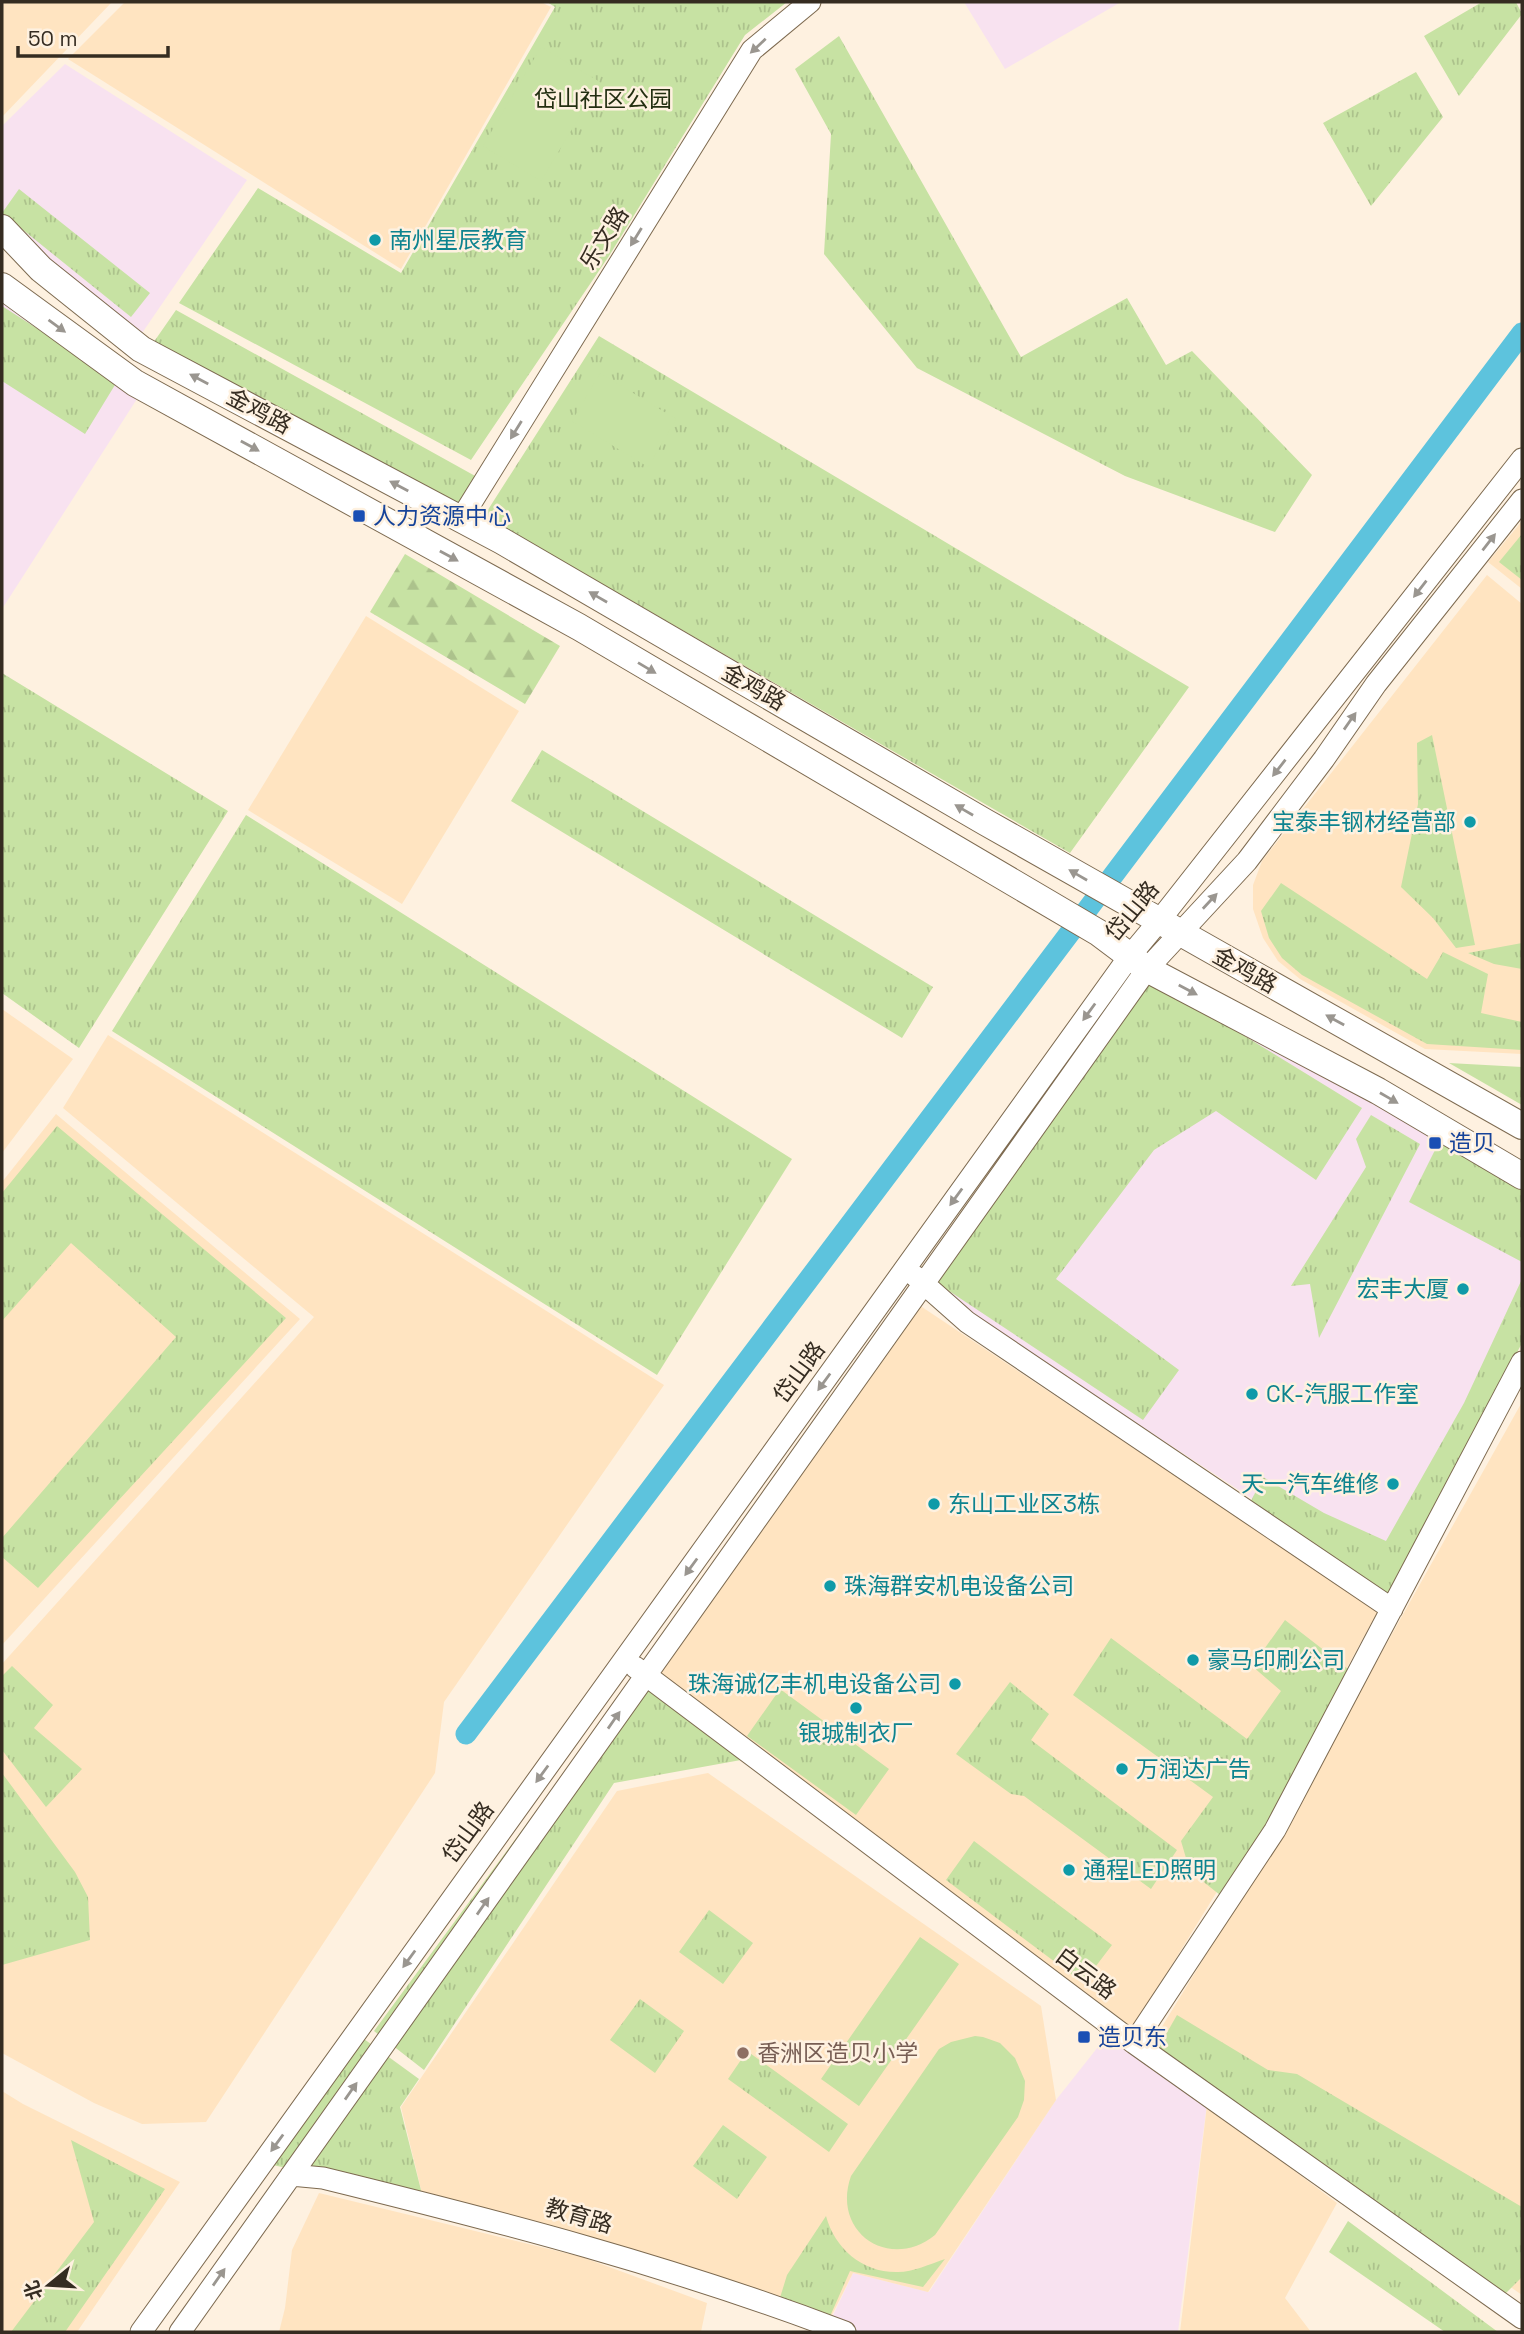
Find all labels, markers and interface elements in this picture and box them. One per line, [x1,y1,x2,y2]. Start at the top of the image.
scale bar [18,14,168,58]
text: 50 m [28,25,78,52]
one-way arrow [750,37,767,53]
park label: 岱山社区公园 [534,84,672,114]
street label: 乐文路 [573,201,635,275]
place label: 南州星辰教育 [389,225,527,255]
one-way arrow [630,227,642,246]
marker: 南州星辰教育 [367,232,383,248]
one-way arrow [48,319,66,333]
one-way arrow [189,374,209,385]
street label: 金鸡路 [221,382,297,440]
one-way arrow [510,421,523,440]
one-way arrow [240,440,259,452]
one-way arrow [389,481,409,493]
place label: 人力资源中心 [373,501,511,531]
marker: 人力资源中心 [351,508,367,524]
one-way arrow [1482,533,1497,551]
one-way arrow [439,550,459,562]
one-way arrow [1412,580,1427,598]
one-way arrow [589,591,608,603]
street label: 金鸡路 [717,657,791,717]
one-way arrow [638,662,657,674]
one-way arrow [1343,712,1356,731]
one-way arrow [1272,760,1287,777]
one-way arrow [955,804,974,816]
place label: 宝泰丰钢材经营部 [1272,807,1456,837]
marker: 宝泰丰钢材经营部 [1462,814,1478,830]
one-way arrow [1068,869,1087,881]
street label: 岱山路 [1099,875,1165,947]
one-way arrow [1202,892,1217,909]
street label: 金鸡路 [1208,940,1282,1000]
one-way arrow [1178,985,1198,996]
one-way arrow [1082,1003,1096,1021]
one-way arrow [1325,1014,1344,1026]
one-way arrow [1379,1091,1398,1104]
place label: 造贝 [1449,1128,1495,1158]
marker: 造贝 [1427,1135,1443,1151]
one-way arrow [950,1188,964,1206]
place label: 宏丰大厦 [1357,1274,1449,1304]
marker: 宏丰大厦 [1455,1281,1471,1297]
street label: 岱山路 [767,1335,831,1409]
one-way arrow [817,1373,831,1391]
place label: CK-汽服工作室 [1266,1379,1419,1409]
marker: CK-汽服工作室 [1244,1386,1260,1402]
place label: 天一汽车维修 [1241,1469,1379,1499]
marker: 天一汽车维修 [1385,1476,1401,1492]
place label: 东山工业区3栋 [948,1489,1100,1519]
marker: 东山工业区3栋 [926,1496,942,1512]
one-way arrow [684,1558,698,1576]
place label: 珠海群安机电设备公司 [844,1571,1074,1601]
marker: 珠海群安机电设备公司 [822,1578,838,1594]
place label: 豪马印刷公司 [1207,1645,1345,1675]
marker: 豪马印刷公司 [1185,1652,1201,1668]
place label: 珠海诚亿丰机电设备公司 [688,1669,941,1699]
marker: 珠海诚亿丰机电设备公司 [947,1676,963,1692]
marker: 银城制衣厂 [848,1700,864,1716]
one-way arrow [607,1711,621,1729]
place label: 银城制衣厂 [799,1718,914,1748]
place label: 万润达广告 [1136,1754,1251,1784]
marker: 万润达广告 [1114,1761,1130,1777]
one-way arrow [536,1765,550,1783]
street label: 岱山路 [436,1795,500,1869]
place label: 通程LED照明 [1083,1855,1216,1885]
marker: 通程LED照明 [1061,1862,1077,1878]
one-way arrow [476,1897,490,1915]
street label: 白云路 [1049,1940,1123,2006]
one-way arrow [402,1949,417,1967]
place label: 造贝东 [1098,2022,1167,2052]
marker: 造贝东 [1076,2029,1092,2045]
place label: 香洲区造贝小学 [757,2038,918,2068]
marker: 香洲区造贝小学 [735,2045,751,2061]
one-way arrow [344,2082,358,2100]
one-way arrow [270,2134,284,2152]
street label: 教育路 [542,2192,616,2240]
north arrow [14,2250,84,2320]
one-way arrow [212,2268,226,2286]
text: 北 [18,2277,48,2303]

